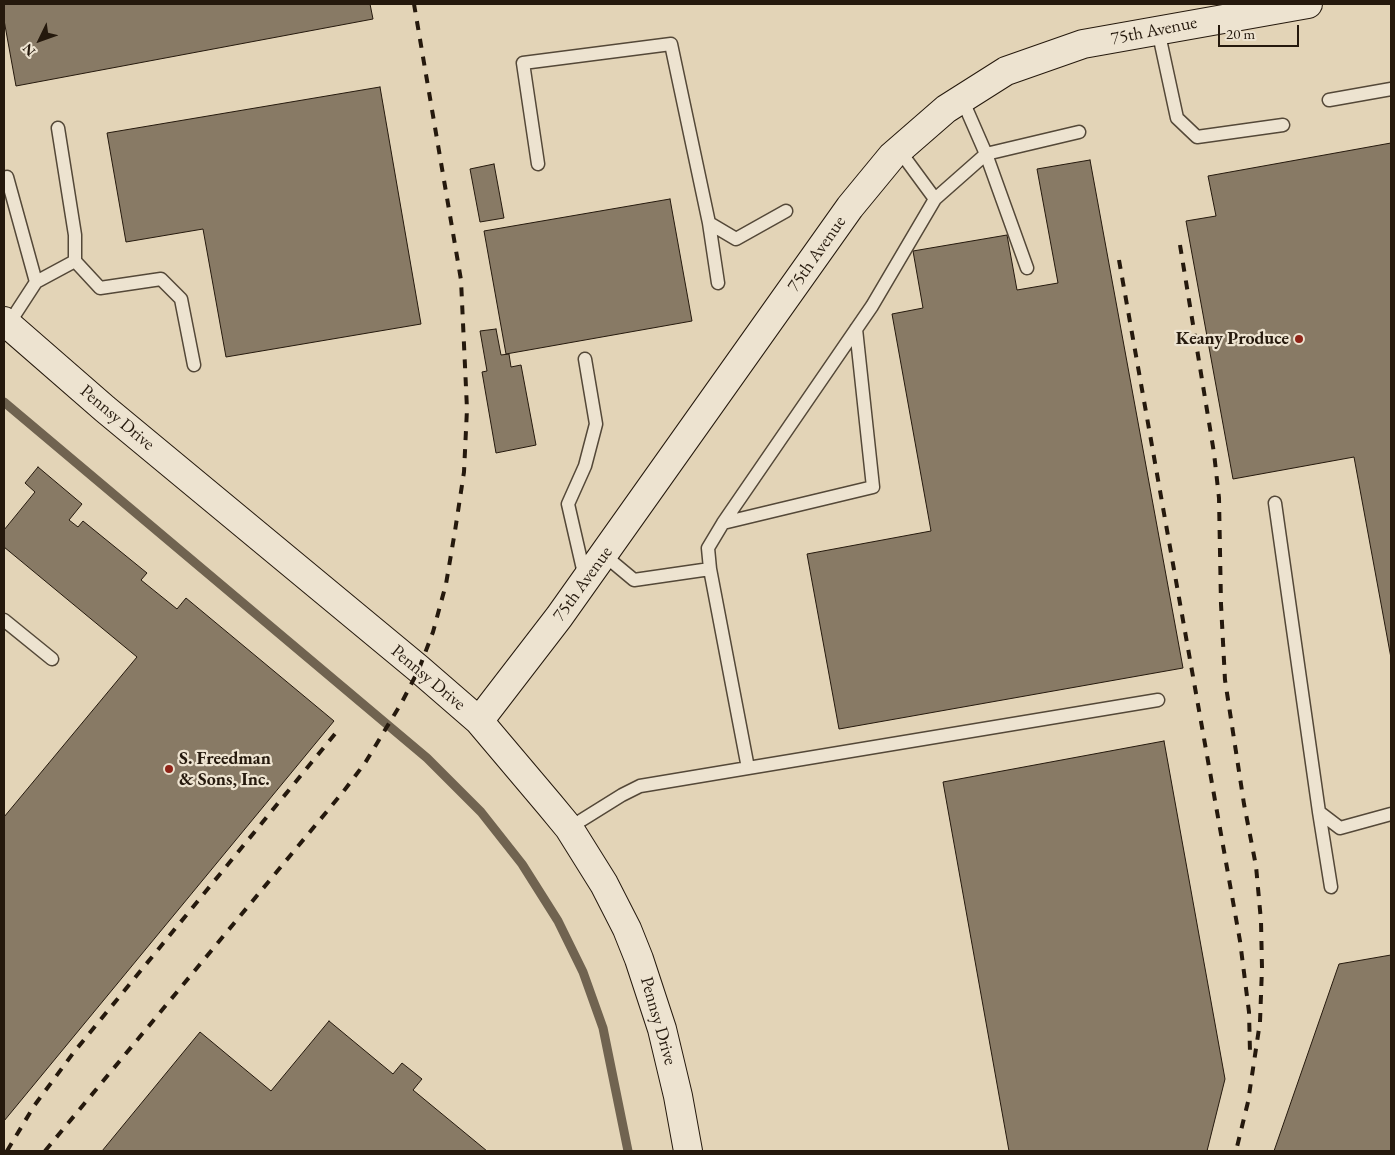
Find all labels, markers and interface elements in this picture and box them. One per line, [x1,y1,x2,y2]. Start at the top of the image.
street label: 75th Avenue [1109,12,1199,50]
north arrow [15,15,65,65]
scale bar [1220,15,1301,47]
text: 20 m [1226,24,1255,43]
text: N [18,40,39,60]
street label: 75th Avenue [783,212,851,296]
place label: Keany Produce [1176,328,1289,350]
marker: Keany Produce [1293,333,1305,345]
street label: Pennsy Drive [75,381,159,455]
street label: 75th Avenue [549,542,617,626]
street label: Pennsy Drive [386,641,470,715]
place label: S. Freedman & Sons, Inc. [179,748,271,791]
marker: S. Freedman & Sons, Inc. [163,763,175,775]
street label: Pennsy Drive [635,974,681,1068]

